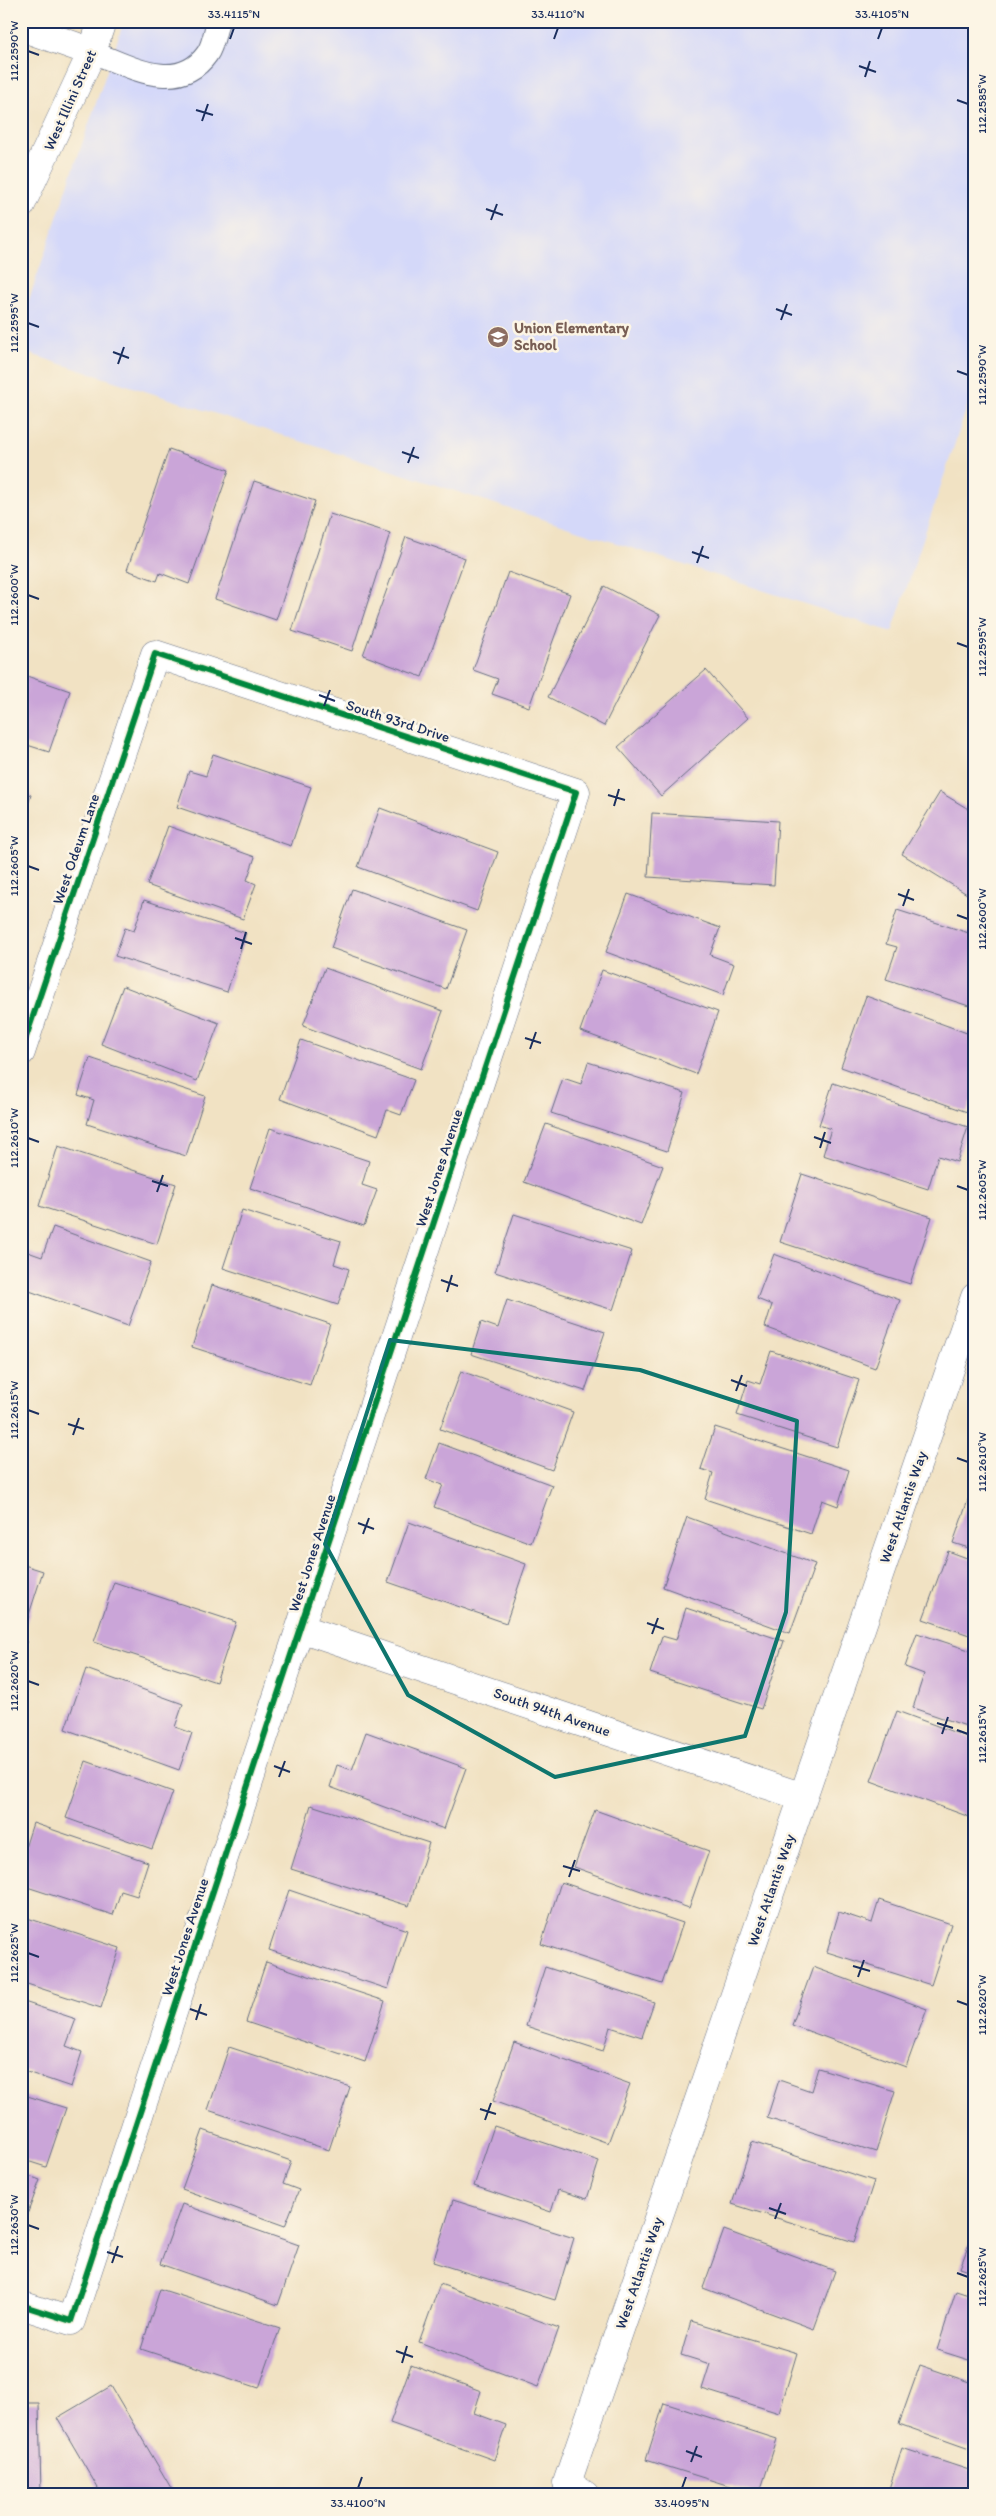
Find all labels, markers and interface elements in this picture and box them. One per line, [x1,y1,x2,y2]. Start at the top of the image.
text: 33.4115°N [208,7,260,21]
text: 33.4110°N [531,7,585,21]
text: 33.4105°N [855,7,909,21]
text: 112.2590°W [7,21,21,81]
street label: West Illini Street [40,47,100,153]
text: 112.2585°W [975,74,989,134]
text: 112.2595°W [7,293,21,353]
place label: Union Elementary School [514,319,630,354]
school or university icon: Union Elementary School [486,325,510,349]
text: 112.2590°W [975,345,989,405]
text: 112.2600°W [7,564,21,626]
text: 112.2595°W [975,617,989,677]
street label: South 93rd Drive [344,696,452,746]
street label: West Odeum Lane [49,791,103,907]
text: 112.2605°W [7,836,21,896]
text: 112.2600°W [975,888,989,950]
street label: West Jones Avenue [411,1107,467,1229]
text: 112.2610°W [7,1108,21,1168]
text: 112.2605°W [975,1160,989,1220]
text: 112.2615°W [7,1381,21,1439]
text: 112.2610°W [975,1432,989,1492]
street label: West Atlantis Way [875,1448,931,1566]
street label: West Jones Avenue [284,1492,340,1614]
text: 112.2620°W [7,1651,21,1711]
street label: South 94th Avenue [491,1684,613,1740]
text: 112.2615°W [975,1705,989,1763]
street label: West Atlantis Way [743,1831,799,1949]
street label: West Jones Avenue [157,1876,213,1998]
text: 112.2625°W [7,1923,21,1983]
text: 112.2620°W [975,1975,989,2035]
text: 112.2630°W [7,2195,21,2255]
street label: West Atlantis Way [611,2214,667,2332]
text: 112.2625°W [975,2247,989,2307]
text: 33.4100°N [330,2496,386,2510]
text: 33.4095°N [655,2496,709,2510]

